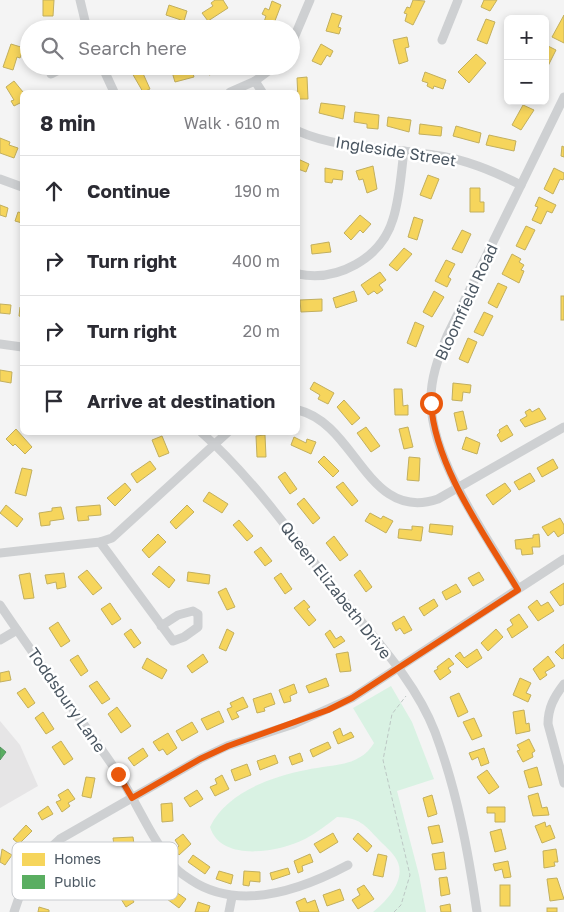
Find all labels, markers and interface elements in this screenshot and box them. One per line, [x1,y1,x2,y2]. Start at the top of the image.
map controls [504,15,549,105]
button: + [504,15,549,60]
search box [20,20,300,75]
icon: search [38,34,66,62]
text: Search here [78,36,187,59]
button: − [504,60,549,105]
text: 8 min [40,110,96,136]
text: Walk · 610 m [184,113,280,133]
street label: Ingleside Street [334,132,458,170]
icon: ahead [40,177,68,205]
text: Continue [87,179,170,202]
text: 190 m [234,181,280,201]
street label: Bloomfield Road [430,240,502,364]
icon: right [40,247,68,275]
text: Turn right [87,249,177,272]
text: 400 m [232,251,280,271]
icon: right [40,317,68,345]
text: Turn right [87,319,177,342]
text: 20 m [243,321,280,341]
icon: arrive [40,387,68,415]
text: Arrive at destination [87,389,275,412]
route start [420,392,443,415]
street label: Queen Elizabeth Drive [276,517,396,663]
street label: Toddsbury Lane [24,644,110,756]
route end [107,763,130,786]
legend [12,842,178,900]
text: Homes [54,850,101,867]
text: Public [54,873,96,890]

